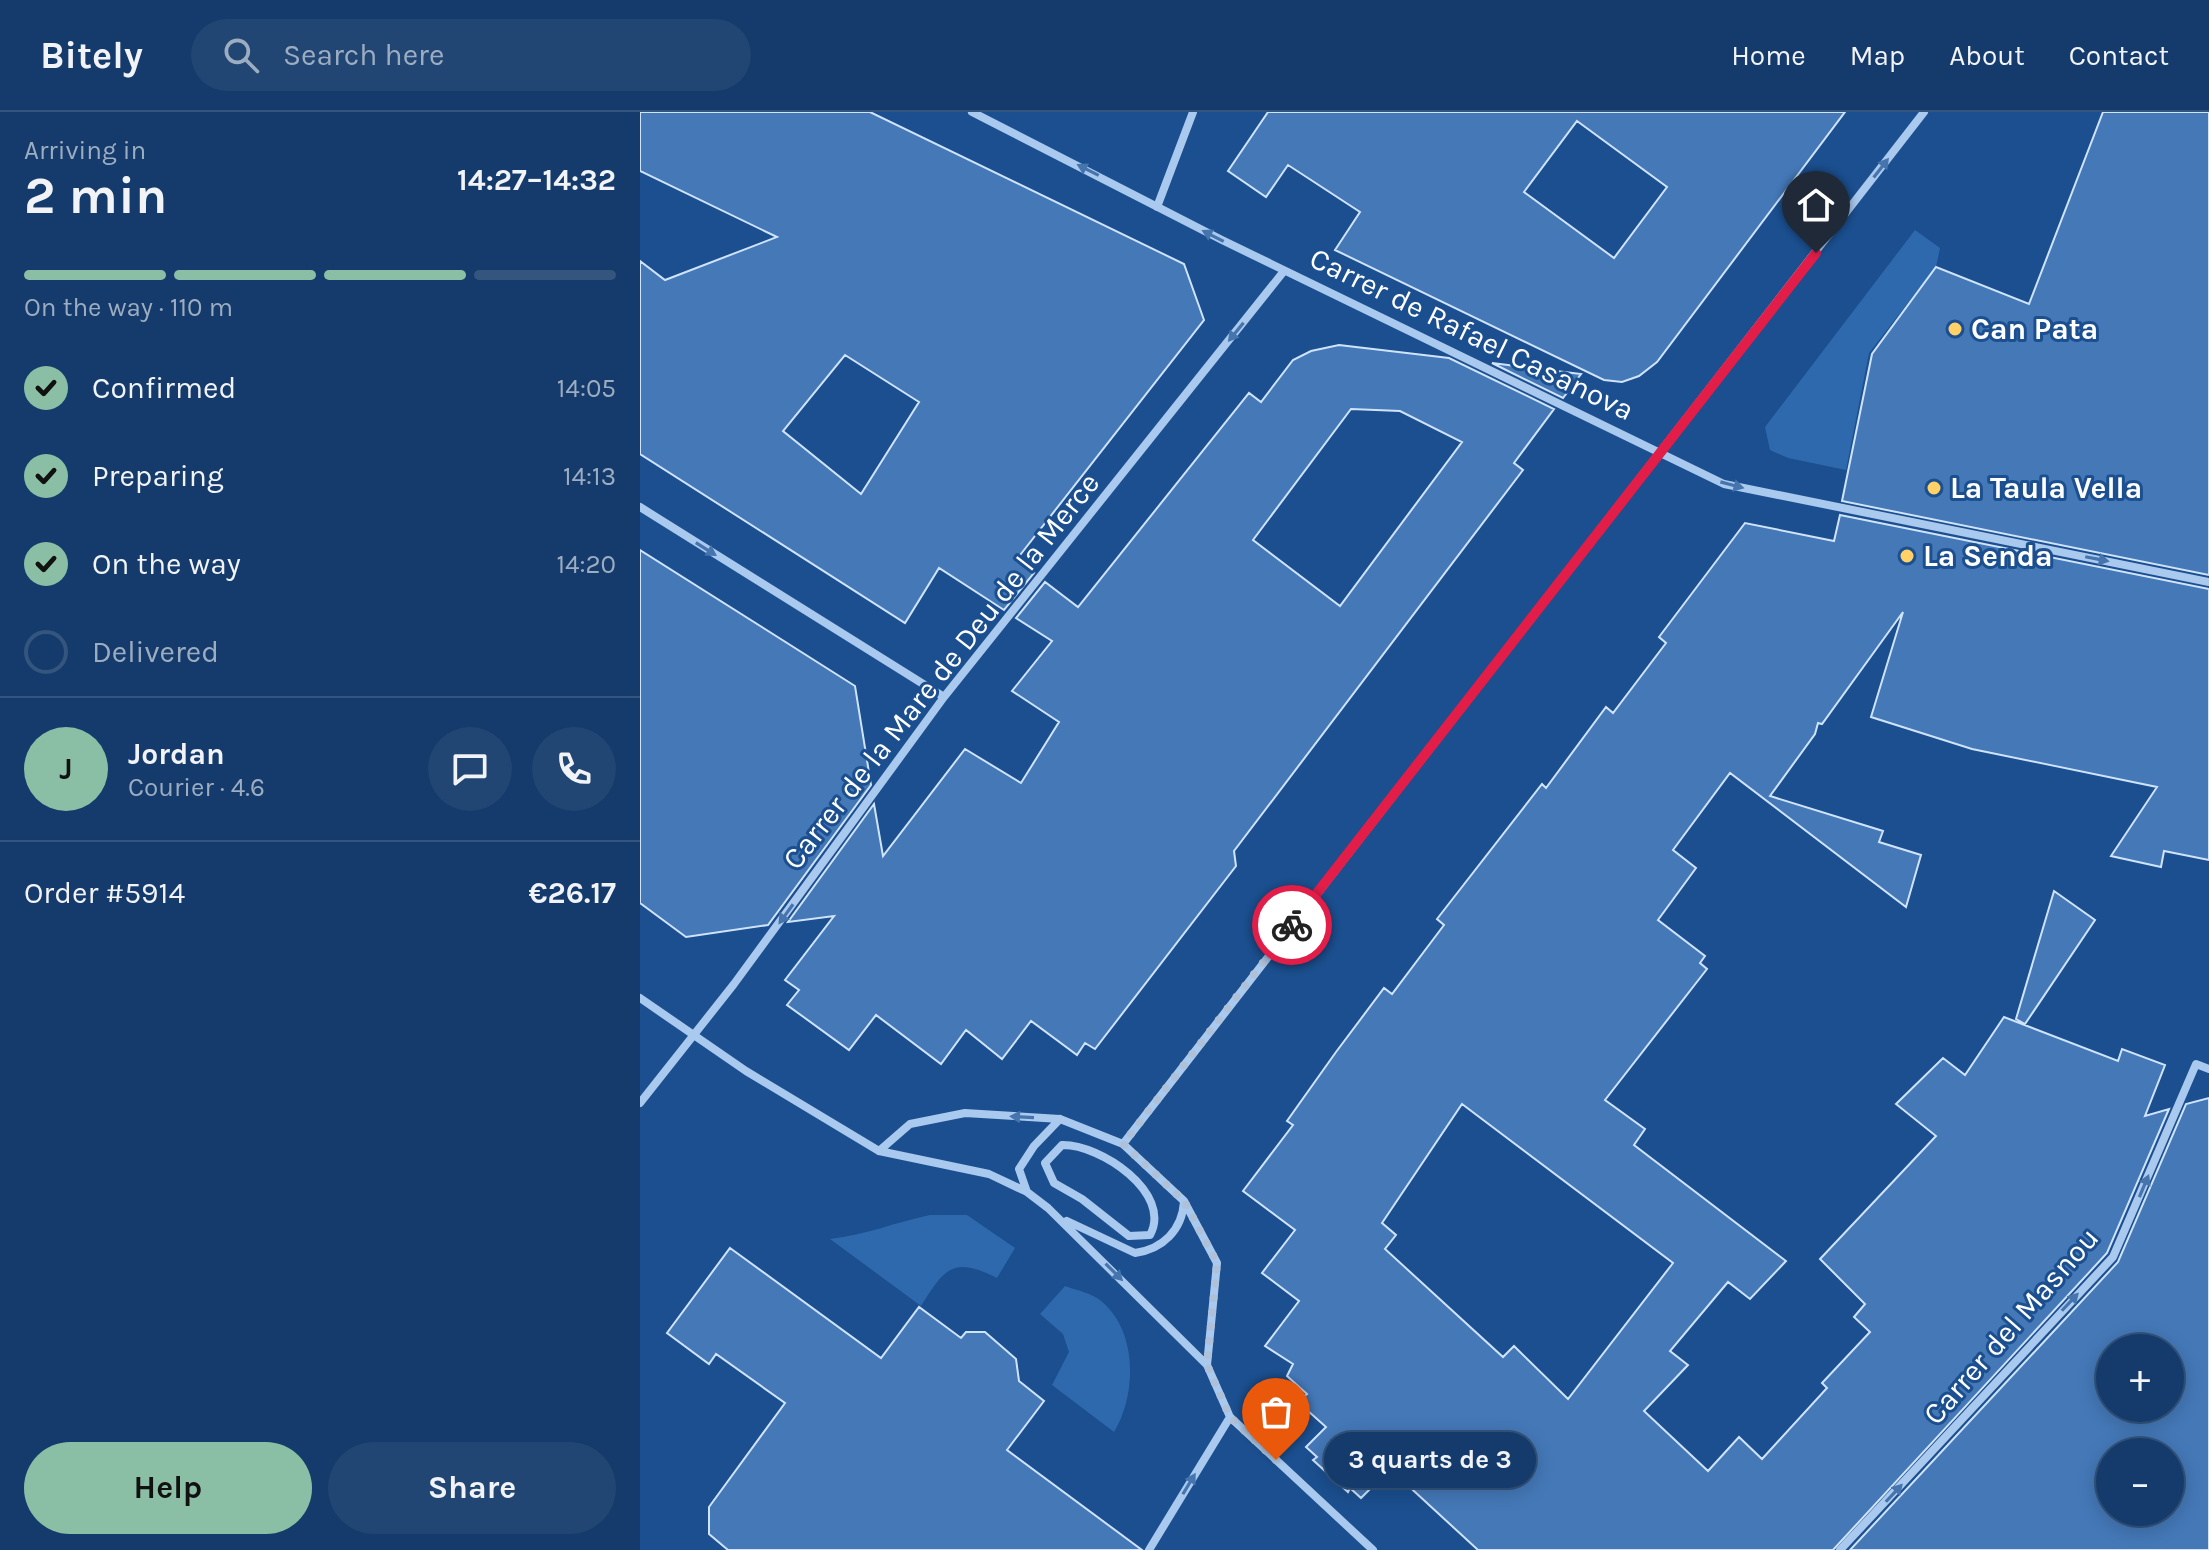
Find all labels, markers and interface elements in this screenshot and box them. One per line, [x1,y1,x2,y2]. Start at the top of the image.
search box [191,19,751,91]
text: Bitely [40,33,143,78]
icon: search [219,33,263,77]
text: Search here [283,37,444,73]
text: Home [1731,39,1806,72]
text: Map [1850,39,1905,72]
text: About [1949,39,2025,72]
text: Contact [2069,39,2169,72]
text: Arriving in [24,135,146,166]
one-way arrow [1873,158,1889,178]
text: 14:27–14:32 [457,162,616,198]
one-way arrow [1077,164,1100,177]
text: 2 min [24,165,167,226]
pin [1782,171,1850,253]
icon: home [1794,183,1838,227]
one-way arrow [1202,229,1225,242]
street label: Carrer de Rafael Casanova [1304,240,1640,428]
text: On the way · 110 m [24,292,233,323]
place label: Can Pata [1971,311,2098,347]
marker: Can Pata [1946,320,1964,338]
one-way arrow [1229,322,1245,342]
icon: check [24,366,68,410]
text: Confirmed [92,370,236,406]
text: 14:05 [557,373,616,404]
icon: check [24,454,68,498]
text: Preparing [92,458,224,494]
text: 14:13 [563,461,616,492]
street label: Carrer de la Mare de Deu de la Merce [775,466,1107,876]
place label: La Taula Vella [1950,470,2142,506]
one-way arrow [1720,479,1745,491]
marker: La Taula Vella [1925,479,1943,497]
place label: La Senda [1923,538,2053,574]
one-way arrow [695,541,717,555]
icon: check [24,542,68,586]
text: On the way [92,546,241,582]
marker: La Senda [1898,547,1916,565]
text: 14:20 [556,549,616,580]
one-way arrow [2084,553,2109,566]
text: Delivered [92,634,219,670]
button: chat [428,727,512,811]
button: phone [532,727,616,811]
text: Jordan [128,736,225,772]
text: J [59,751,73,787]
text: Courier · 4.6 [128,772,265,803]
text: Order #5914 [24,875,185,911]
text: €26.17 [529,875,616,911]
courier [1252,885,1332,965]
icon: bike [1270,903,1314,947]
one-way arrow [778,904,794,924]
one-way arrow [1009,1110,1034,1123]
one-way arrow [2137,1174,2150,1197]
street label: Carrer del Masnou [1916,1220,2106,1432]
one-way arrow [1104,1262,1123,1281]
one-way arrow [2061,1293,2079,1312]
map controls [2096,1334,2184,1526]
button: + [2096,1334,2184,1422]
pin [1242,1378,1310,1460]
icon: bag [1254,1390,1298,1434]
callout: 3 quarts de 3 [1324,1432,1536,1488]
button: − [2096,1438,2184,1526]
button: Help [24,1442,312,1534]
button: Share [328,1442,616,1534]
text: 3 quarts de 3 [1348,1444,1512,1475]
one-way arrow [1182,1473,1196,1495]
one-way arrow [1884,1484,1902,1503]

